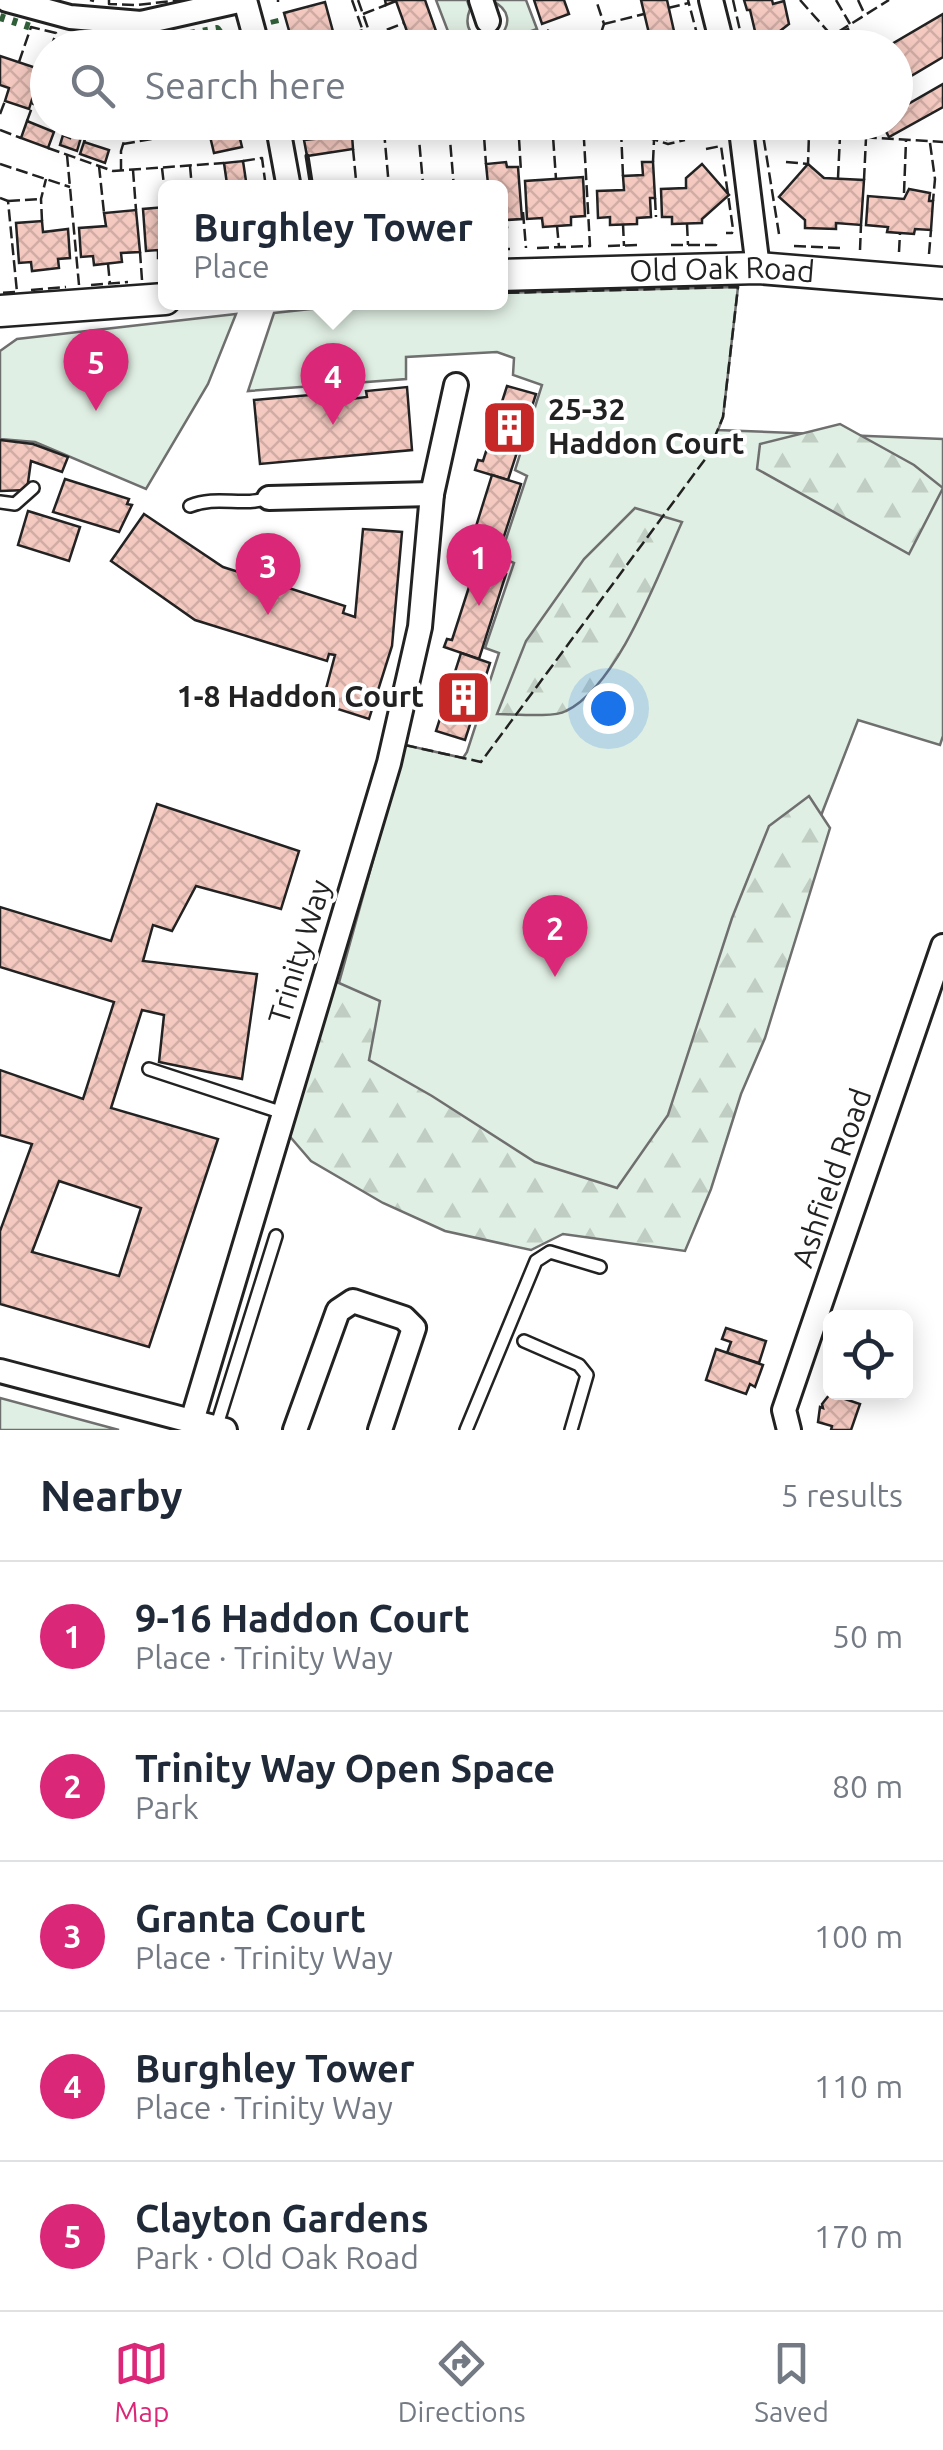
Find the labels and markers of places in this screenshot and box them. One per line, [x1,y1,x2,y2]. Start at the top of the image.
pin: 5 [64,328,128,411]
pin: 4 [300,342,366,425]
place label: 25-32 Haddon Court [548,392,745,460]
building icon: 25-32 Haddon Court [479,397,539,457]
pin: 1 [446,524,512,606]
pin: 3 [236,532,300,615]
building icon: 1-8 Haddon Court [433,667,493,727]
place label: 1-8 Haddon Court [177,679,424,713]
pin: 2 [522,894,588,977]

